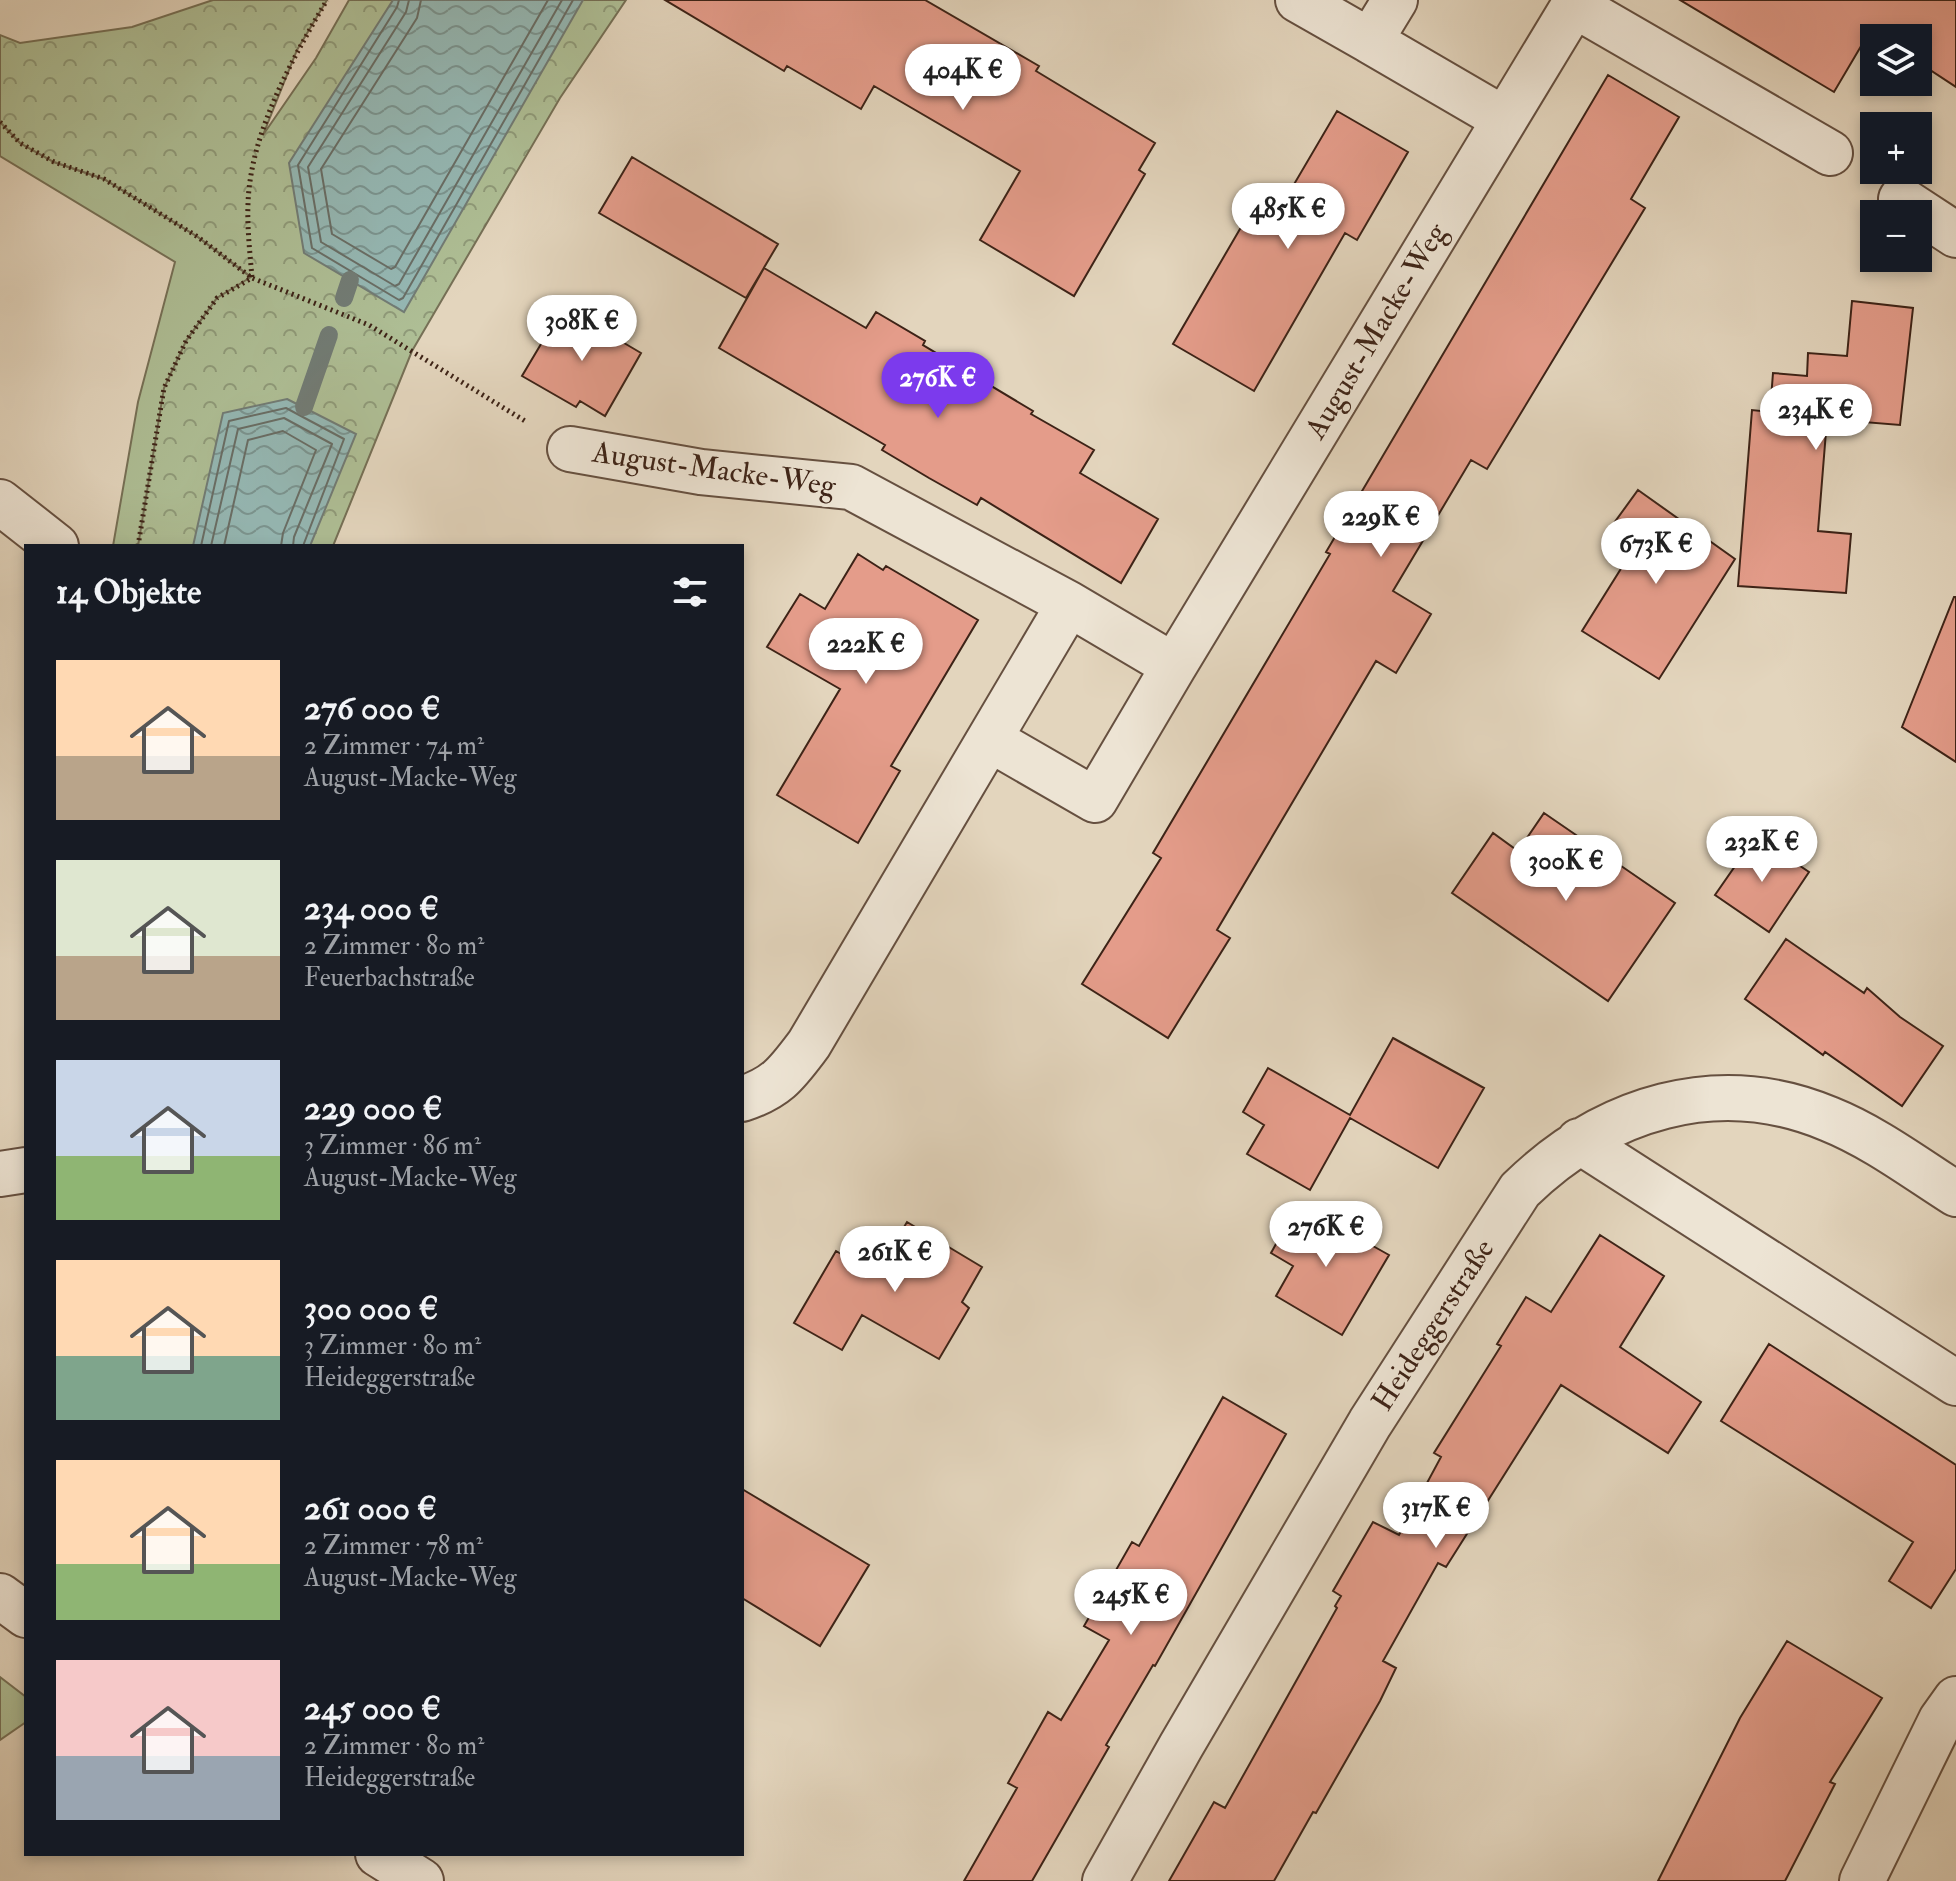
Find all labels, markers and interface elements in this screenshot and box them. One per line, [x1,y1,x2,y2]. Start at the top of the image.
map controls [1860,24,1932,272]
button: layers [1860,24,1932,96]
pin: 404K € [898,44,1028,112]
text: 404K € [923,54,1003,86]
button: + [1860,112,1932,184]
pin: 485K € [1223,183,1353,251]
text: 485K € [1250,193,1326,225]
button: − [1860,200,1932,272]
street label: August-Macke-Weg [1296,215,1456,446]
pin: 308K € [517,295,647,363]
text: 308K € [545,305,619,337]
pin: 276K € [873,352,1003,420]
text: 276K € [900,362,977,394]
pin: 234K € [1751,384,1881,452]
text: 234K € [1778,394,1854,426]
street label: August-Macke-Weg [589,433,839,505]
pin: 229K € [1316,491,1446,559]
text: 229K € [1342,501,1420,533]
pin: 673K € [1591,518,1721,586]
text: 673K € [1619,528,1693,560]
icon: filters [668,570,712,614]
text: 14 Objekte [56,571,201,614]
pin: 222K € [801,618,931,686]
text: 222K € [827,628,905,660]
text: 276 000 € [304,687,440,730]
icon: home [120,692,216,788]
text: 2 Zimmer · 74 m² [304,730,484,762]
text: August-Macke-Weg [304,762,517,794]
pin: 232K € [1697,816,1827,884]
text: 232K € [1724,826,1800,858]
pin: 300K € [1501,835,1631,903]
text: 300K € [1528,845,1604,877]
text: 234 000 € [304,887,439,930]
icon: home [120,892,216,988]
text: 2 Zimmer · 80 m² [304,930,484,962]
text: Feuerbachstraße [304,962,475,994]
text: 229 000 € [304,1087,442,1130]
icon: home [120,1092,216,1188]
text: 3 Zimmer · 86 m² [304,1130,481,1162]
text: August-Macke-Weg [304,1162,517,1194]
pin: 276K € [1261,1201,1391,1269]
text: 276K € [1288,1211,1365,1243]
pin: 261K € [830,1226,960,1294]
street label: Heideggerstraße [1364,1232,1502,1418]
text: 261K € [858,1236,932,1268]
text: 300 000 € [304,1287,438,1330]
icon: home [120,1292,216,1388]
text: 3 Zimmer · 80 m² [304,1330,481,1362]
text: Heideggerstraße [304,1362,475,1394]
pin: 317K € [1371,1482,1501,1550]
text: 261 000 € [304,1487,437,1530]
icon: home [120,1492,216,1588]
text: 317K € [1401,1492,1471,1524]
text: 2 Zimmer · 78 m² [304,1530,483,1562]
text: August-Macke-Weg [304,1562,517,1594]
pin: 245K € [1066,1569,1196,1637]
text: 245K € [1092,1579,1170,1611]
text: 245 000 € [304,1687,441,1730]
icon: home [120,1692,216,1788]
text: 2 Zimmer · 80 m² [304,1730,484,1762]
text: Heideggerstraße [304,1762,475,1794]

